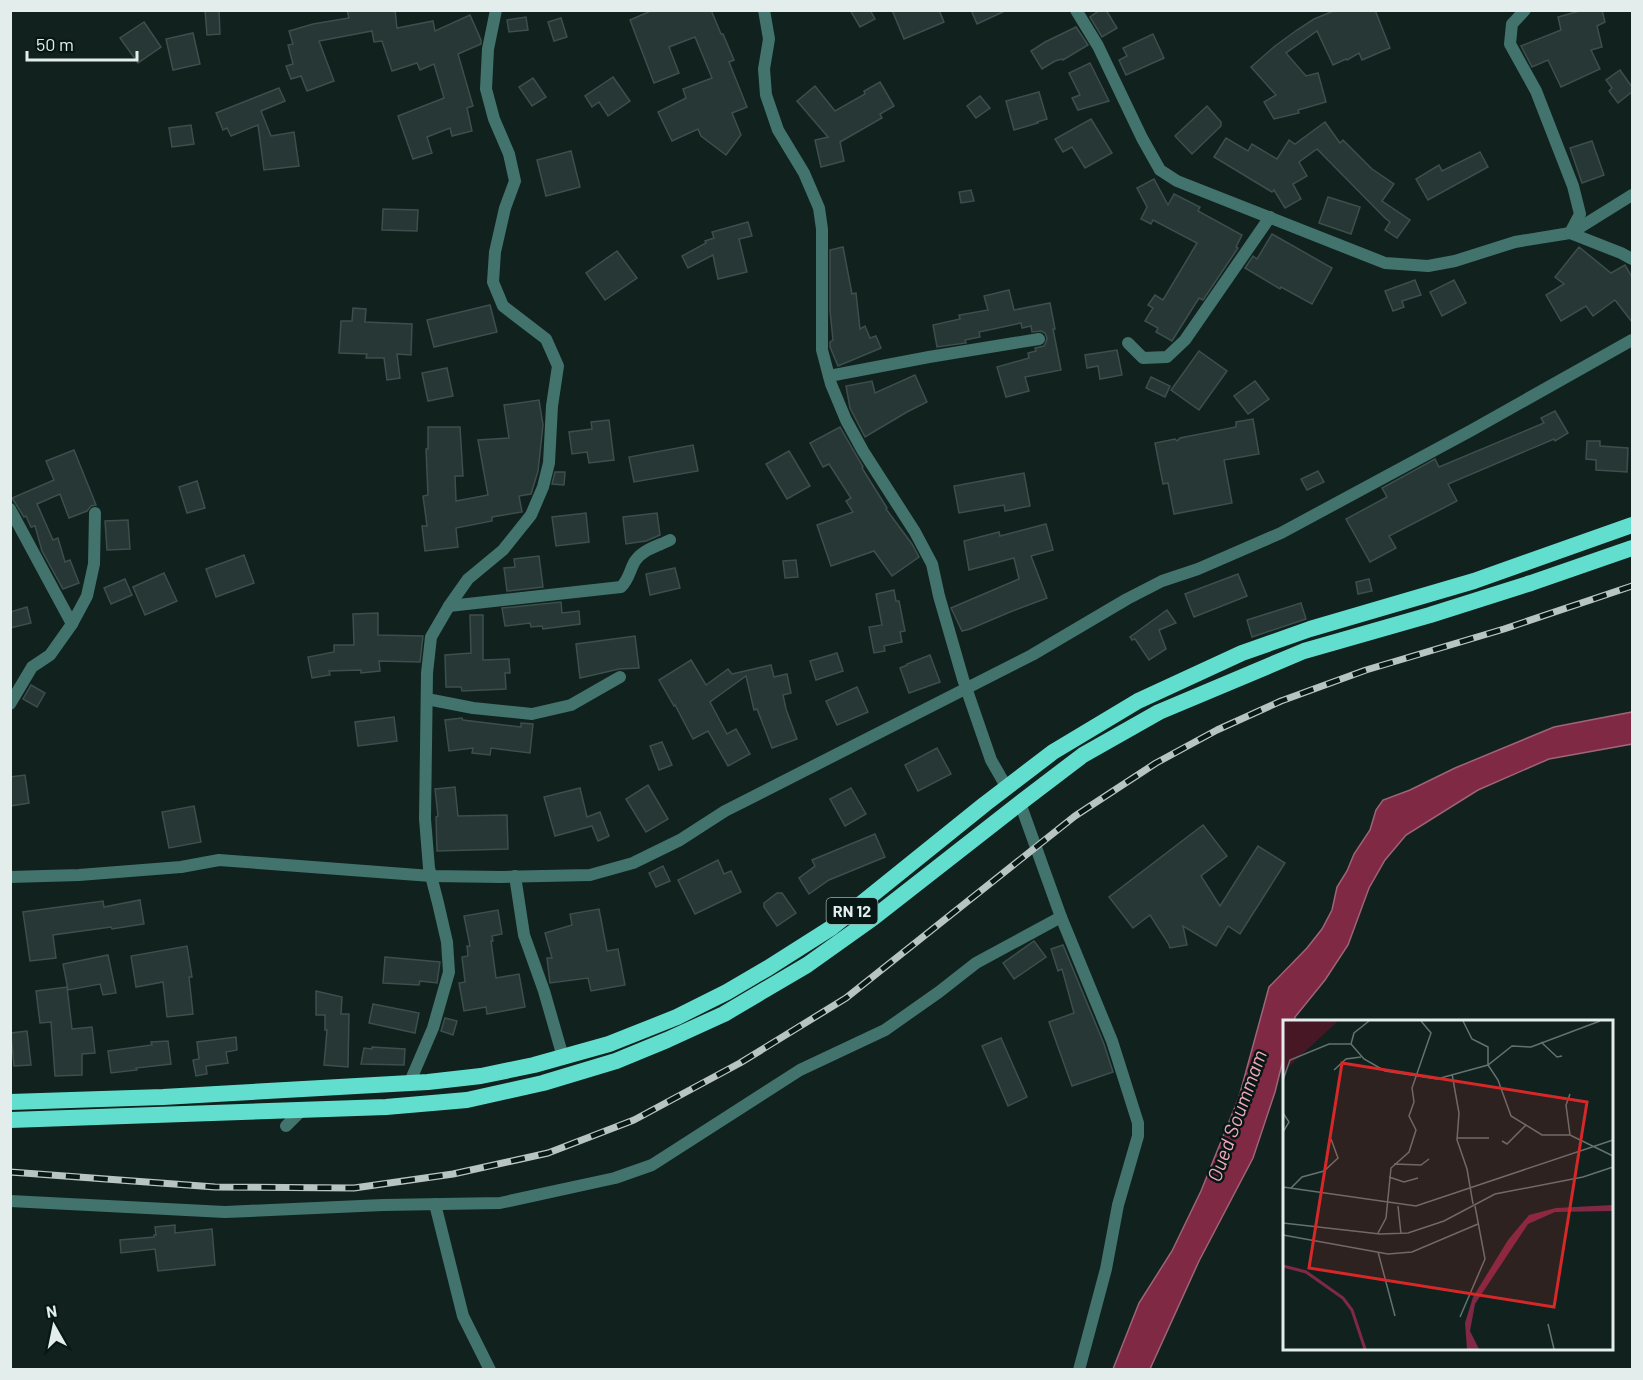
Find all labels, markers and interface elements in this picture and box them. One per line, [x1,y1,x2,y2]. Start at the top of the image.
scale bar [27,24,136,62]
text: 50 m [36,33,74,55]
road number: RN 12 [826,898,878,924]
inset map [1283,1020,1613,1350]
water label: Oued Soummam [1201,1047,1271,1185]
north arrow [24,1296,84,1356]
text: N [45,1300,58,1321]

